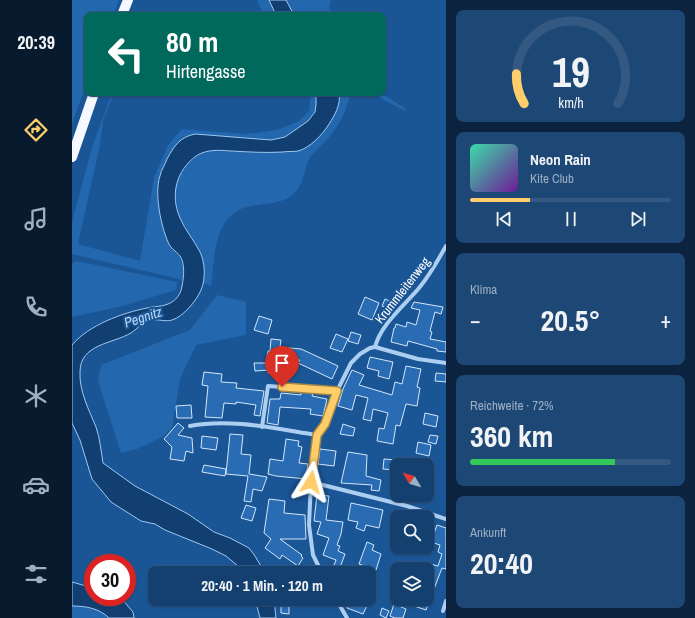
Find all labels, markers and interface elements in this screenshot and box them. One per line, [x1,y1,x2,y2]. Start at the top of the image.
text: 80 m [166,23,218,61]
icon: left [100,28,152,80]
text: 20:39 [17,30,55,55]
text: 19 [552,44,589,100]
text: Hirtengasse [166,59,246,84]
text: km/h [558,92,583,111]
icon: directions [22,116,50,144]
text: Neon Rain [530,149,591,170]
text: Kite Club [530,170,574,187]
icon: music [22,205,50,233]
icon: previous [493,208,515,230]
icon: pause [560,208,582,230]
icon: next [627,208,649,230]
street label: Krummleitenweg [371,254,434,327]
text: Klima [470,281,497,298]
icon: phone [22,293,50,321]
text: 20.5° [541,300,600,340]
water label: Pegnitz [122,302,165,332]
text: − [470,305,481,335]
text: + [660,305,671,335]
pin [265,346,299,387]
icon: arrive [271,352,293,374]
icon: climate [22,382,50,410]
text: Reichweite · 72% [470,397,554,414]
text: 360 km [470,416,553,456]
north arrow [390,458,434,502]
map controls [390,458,434,606]
position arrow [290,461,332,503]
icon: car [22,471,50,499]
button: search [390,510,434,554]
text: Ankunft [470,524,506,541]
text: 20:40 [470,543,533,583]
speed limit sign: 30 [84,554,136,606]
icon: filters [22,560,50,588]
button: layers [390,562,434,606]
text: 20:40 · 1 Min. · 120 m [201,575,323,596]

